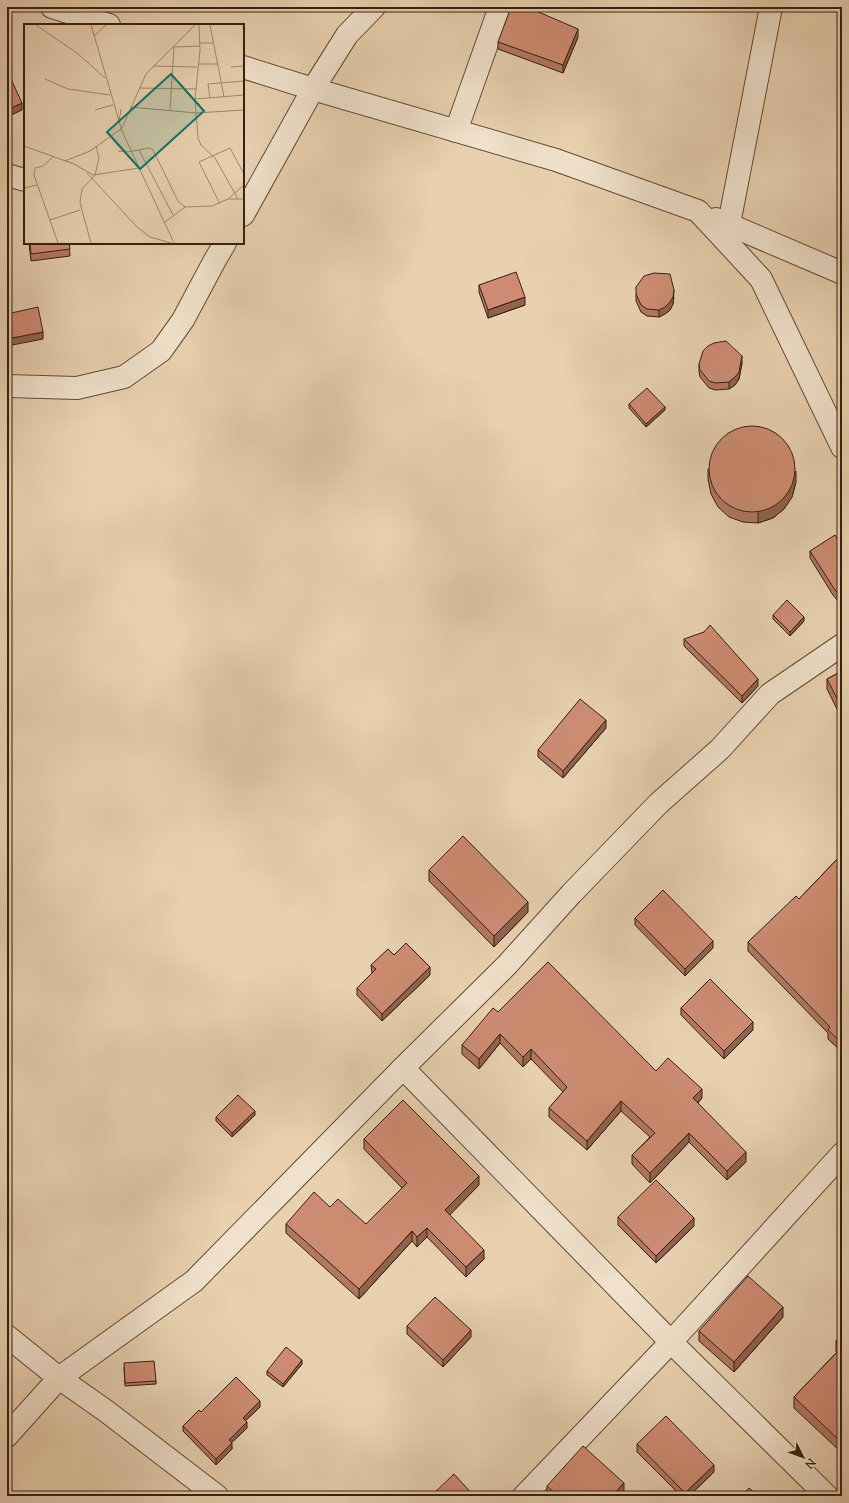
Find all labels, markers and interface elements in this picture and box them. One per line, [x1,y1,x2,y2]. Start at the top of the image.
inset map [24,24,244,244]
north arrow [783,1437,823,1477]
text: N [801,1454,819,1472]

